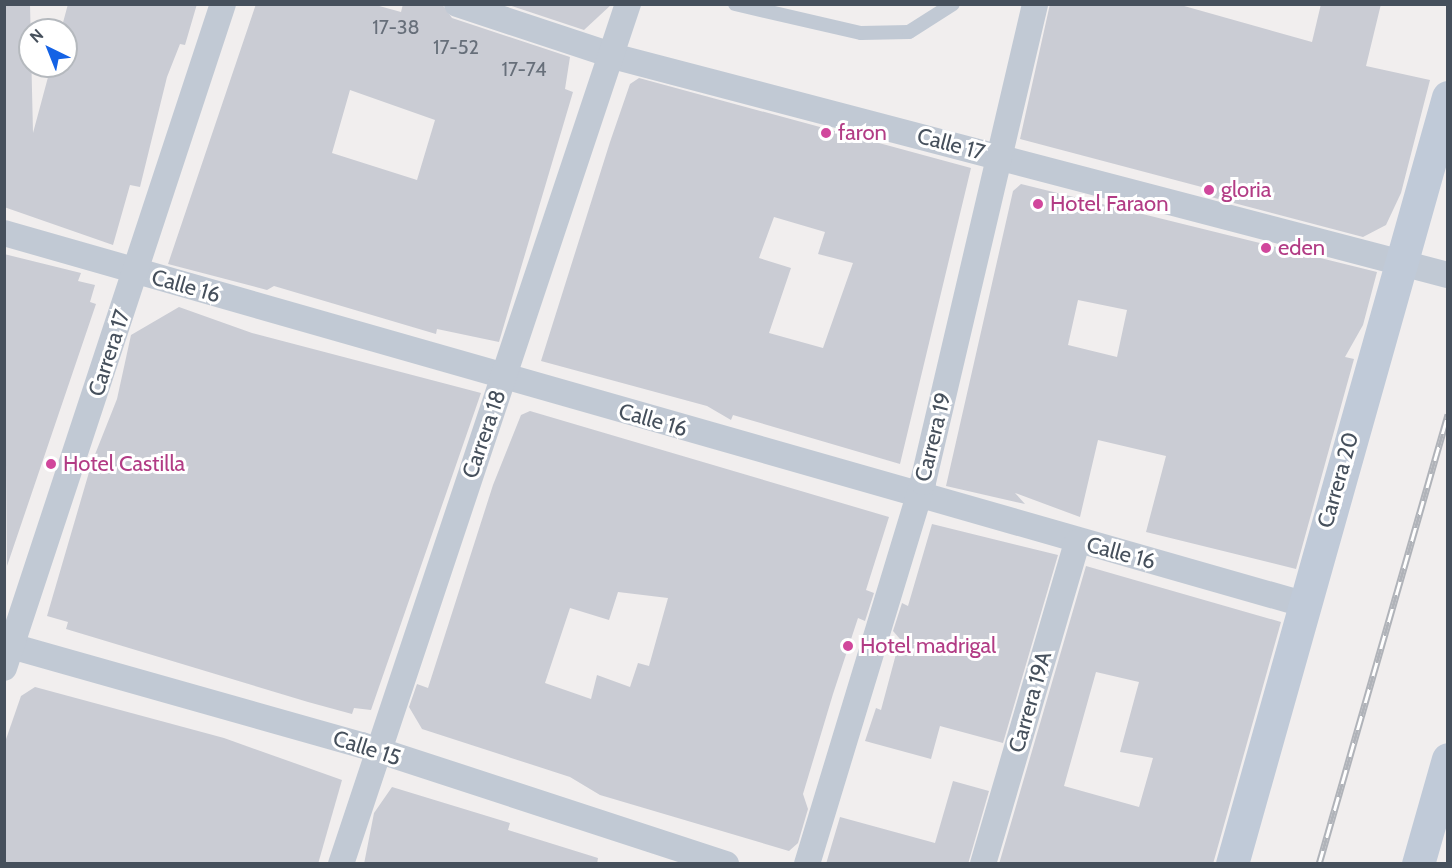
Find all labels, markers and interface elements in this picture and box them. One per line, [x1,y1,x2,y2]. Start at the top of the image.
house number: 17-38 [372,15,420,39]
north arrow [18,18,78,78]
text: N [26,25,47,47]
house number: 17-52 [433,35,479,59]
house number: 17-74 [501,57,547,81]
place label: faron [838,120,887,146]
street label: Calle 17 [914,122,988,166]
marker: faron [819,126,833,140]
place label: gloria [1221,177,1271,203]
marker: gloria [1202,183,1216,197]
place label: Hotel Faraon [1050,191,1168,217]
marker: Hotel Faraon [1031,197,1045,211]
place label: eden [1278,235,1325,261]
marker: eden [1259,241,1273,255]
street label: Calle 16 [149,264,223,308]
street label: Carrera 17 [83,306,135,400]
street label: Carrera 18 [457,386,511,482]
street label: Carrera 19 [909,390,957,484]
street label: Calle 16 [616,398,690,442]
street label: Carrera 20 [1312,429,1364,531]
place label: Hotel Castilla [63,451,185,477]
marker: Hotel Castilla [44,457,58,471]
street label: Calle 16 [1084,531,1158,575]
place label: Hotel madrigal [860,633,996,659]
marker: Hotel madrigal [841,639,855,653]
street label: Carrera 19A [1003,648,1057,756]
street label: Calle 15 [330,725,404,771]

